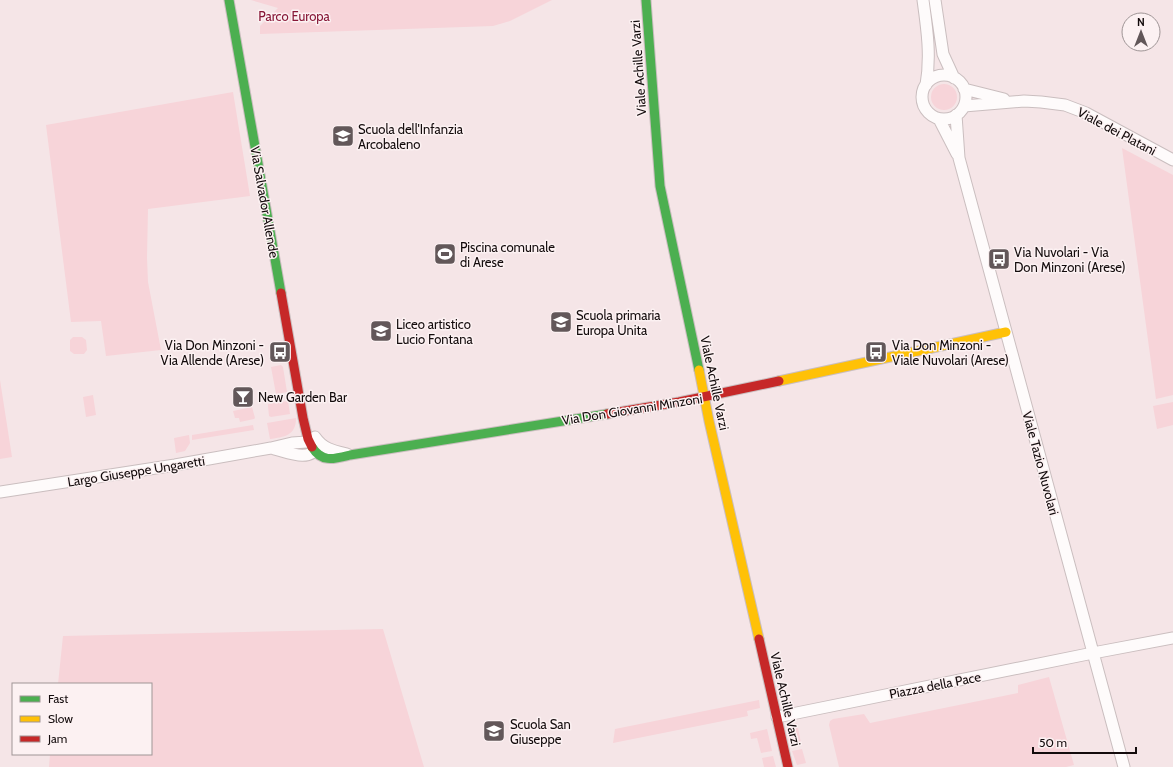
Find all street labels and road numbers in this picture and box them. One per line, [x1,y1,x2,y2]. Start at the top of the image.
street label: Viale Achille Varzi [627,20,649,116]
street label: Viale dei Platani [1075,104,1159,158]
street label: Via Salvador Allende [247,145,283,259]
street label: Viale Achille Varzi [697,334,733,432]
street label: Via Don Giovanni Minzoni [561,390,703,428]
street label: Viale Tazio Nuvolari [1019,409,1063,517]
street label: Largo Giuseppe Ungaretti [66,452,206,490]
street label: Viale Achille Varzi [767,650,805,748]
street label: Piazza della Pace [888,668,982,702]

